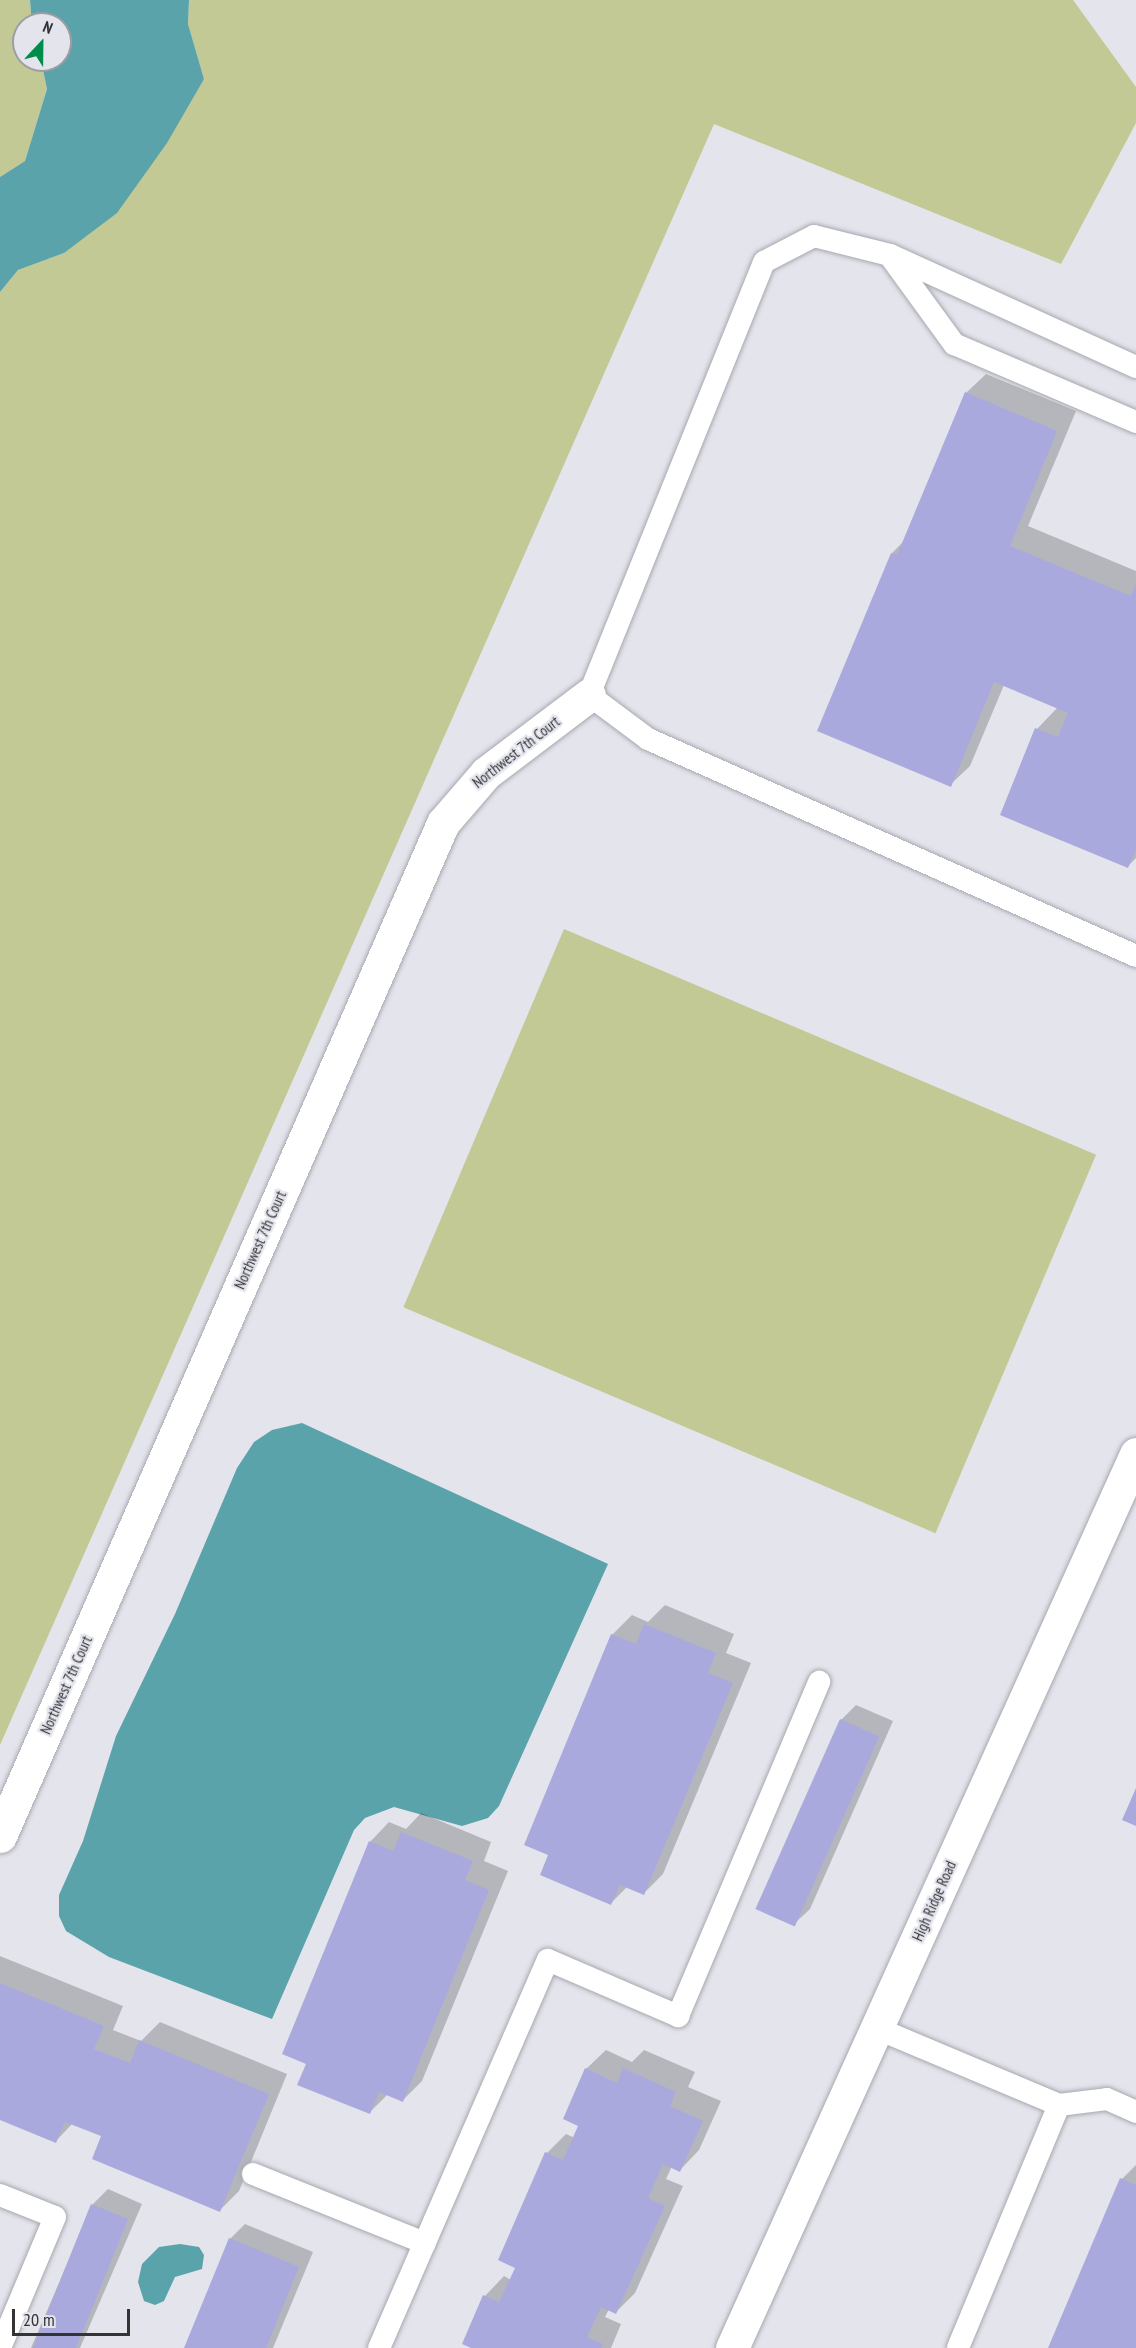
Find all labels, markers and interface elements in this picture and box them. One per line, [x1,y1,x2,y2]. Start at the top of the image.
north arrow [12,12,72,72]
text: N [40,16,56,38]
street label: Northwest 7th Court [469,712,563,792]
street label: Northwest 7th Court [230,1188,290,1292]
street label: Northwest 7th Court [36,1633,96,1737]
street label: High Ridge Road [908,1858,960,1944]
scale bar [15,2297,134,2335]
text: 20 m [23,2308,55,2331]

